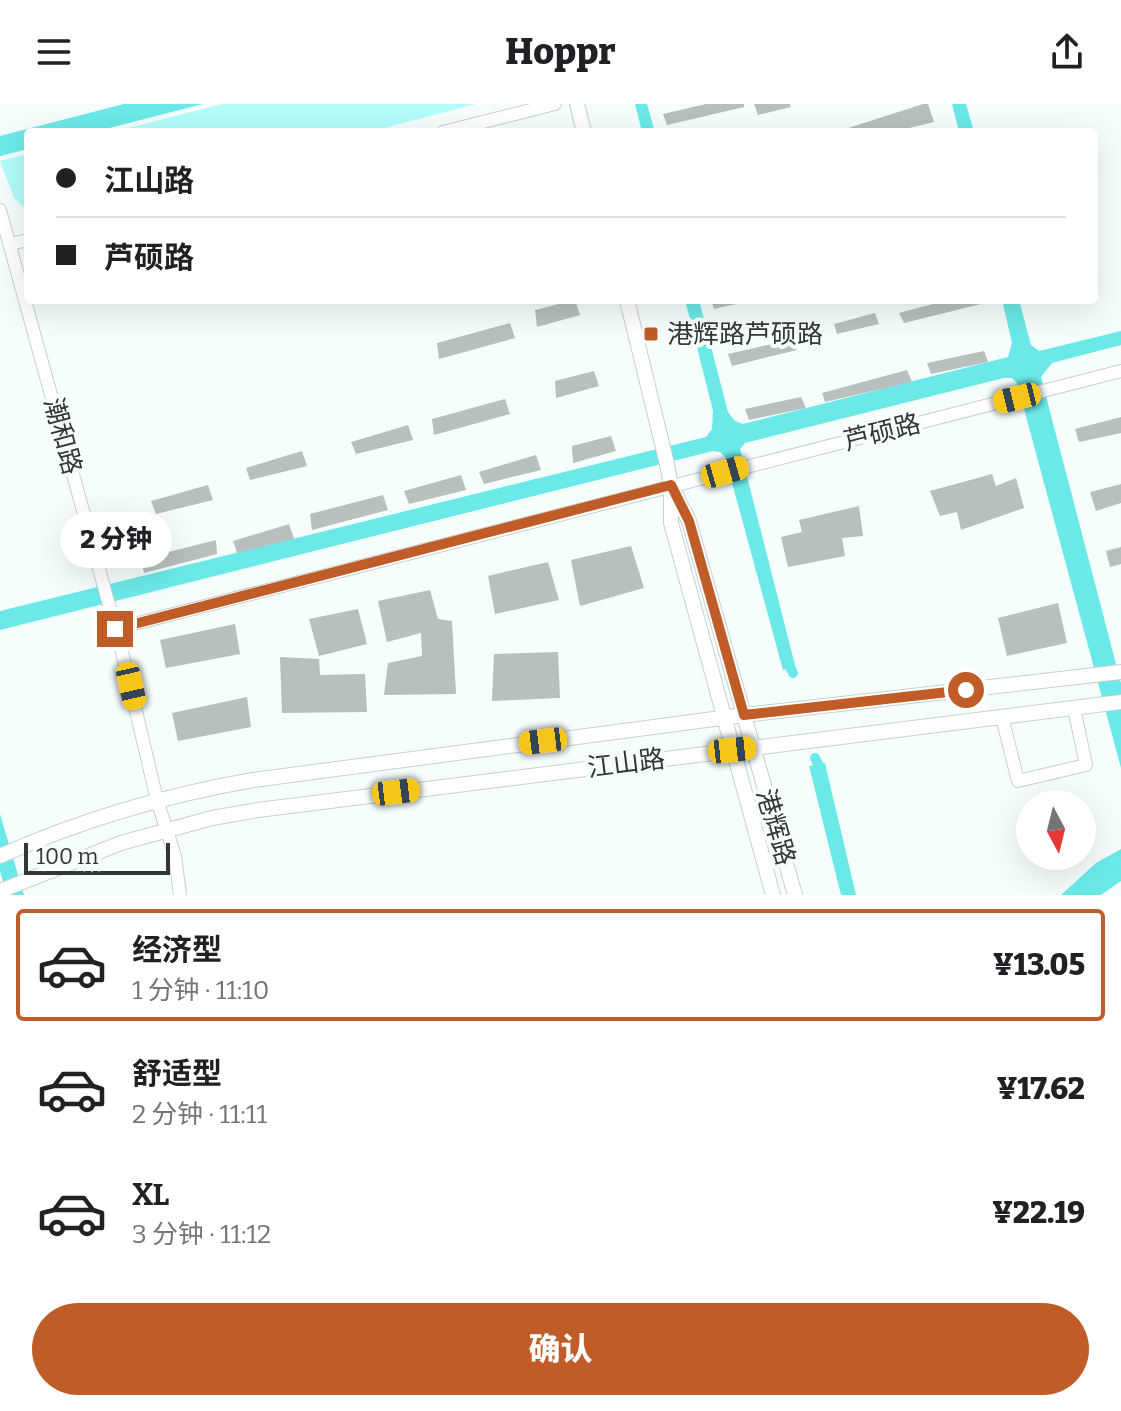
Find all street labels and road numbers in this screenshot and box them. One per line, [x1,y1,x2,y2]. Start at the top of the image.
street label: 潮和路 [37,394,88,478]
street label: 芦硕路 [841,408,924,457]
street label: 江山路 [585,743,667,784]
street label: 港辉路 [750,785,801,869]

